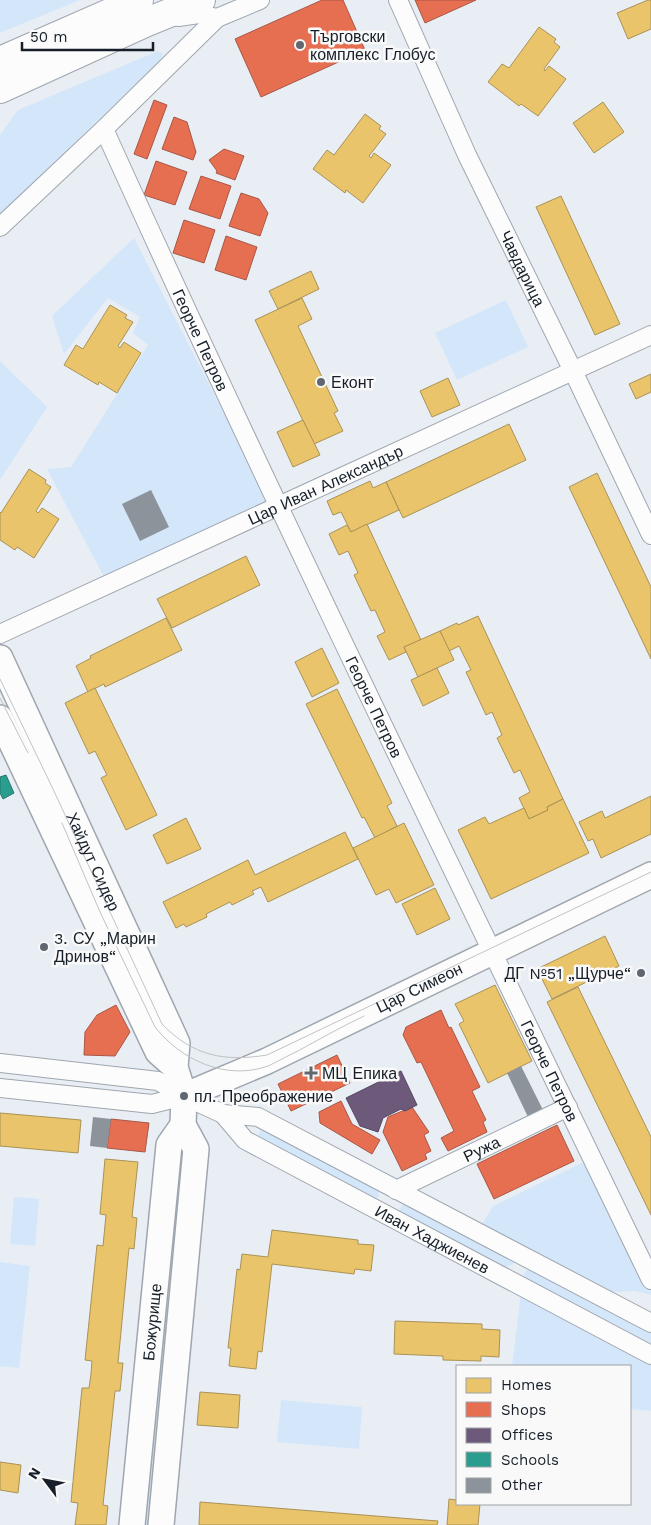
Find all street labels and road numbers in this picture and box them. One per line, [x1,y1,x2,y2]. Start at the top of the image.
street label: Чавдарица [496,227,549,310]
street label: Георче Петров [169,286,233,394]
street label: Цар Иван Александър [245,441,406,528]
street label: Георче Петров [342,653,407,761]
street label: Хайдут Сидер [63,809,124,914]
street label: Цар Симеон [373,958,465,1016]
street label: Георче Петров [517,1017,582,1124]
street label: Ружа [460,1132,503,1166]
street label: Иван Хаджиенев [372,1201,493,1277]
street label: Божурище [139,1282,165,1362]

